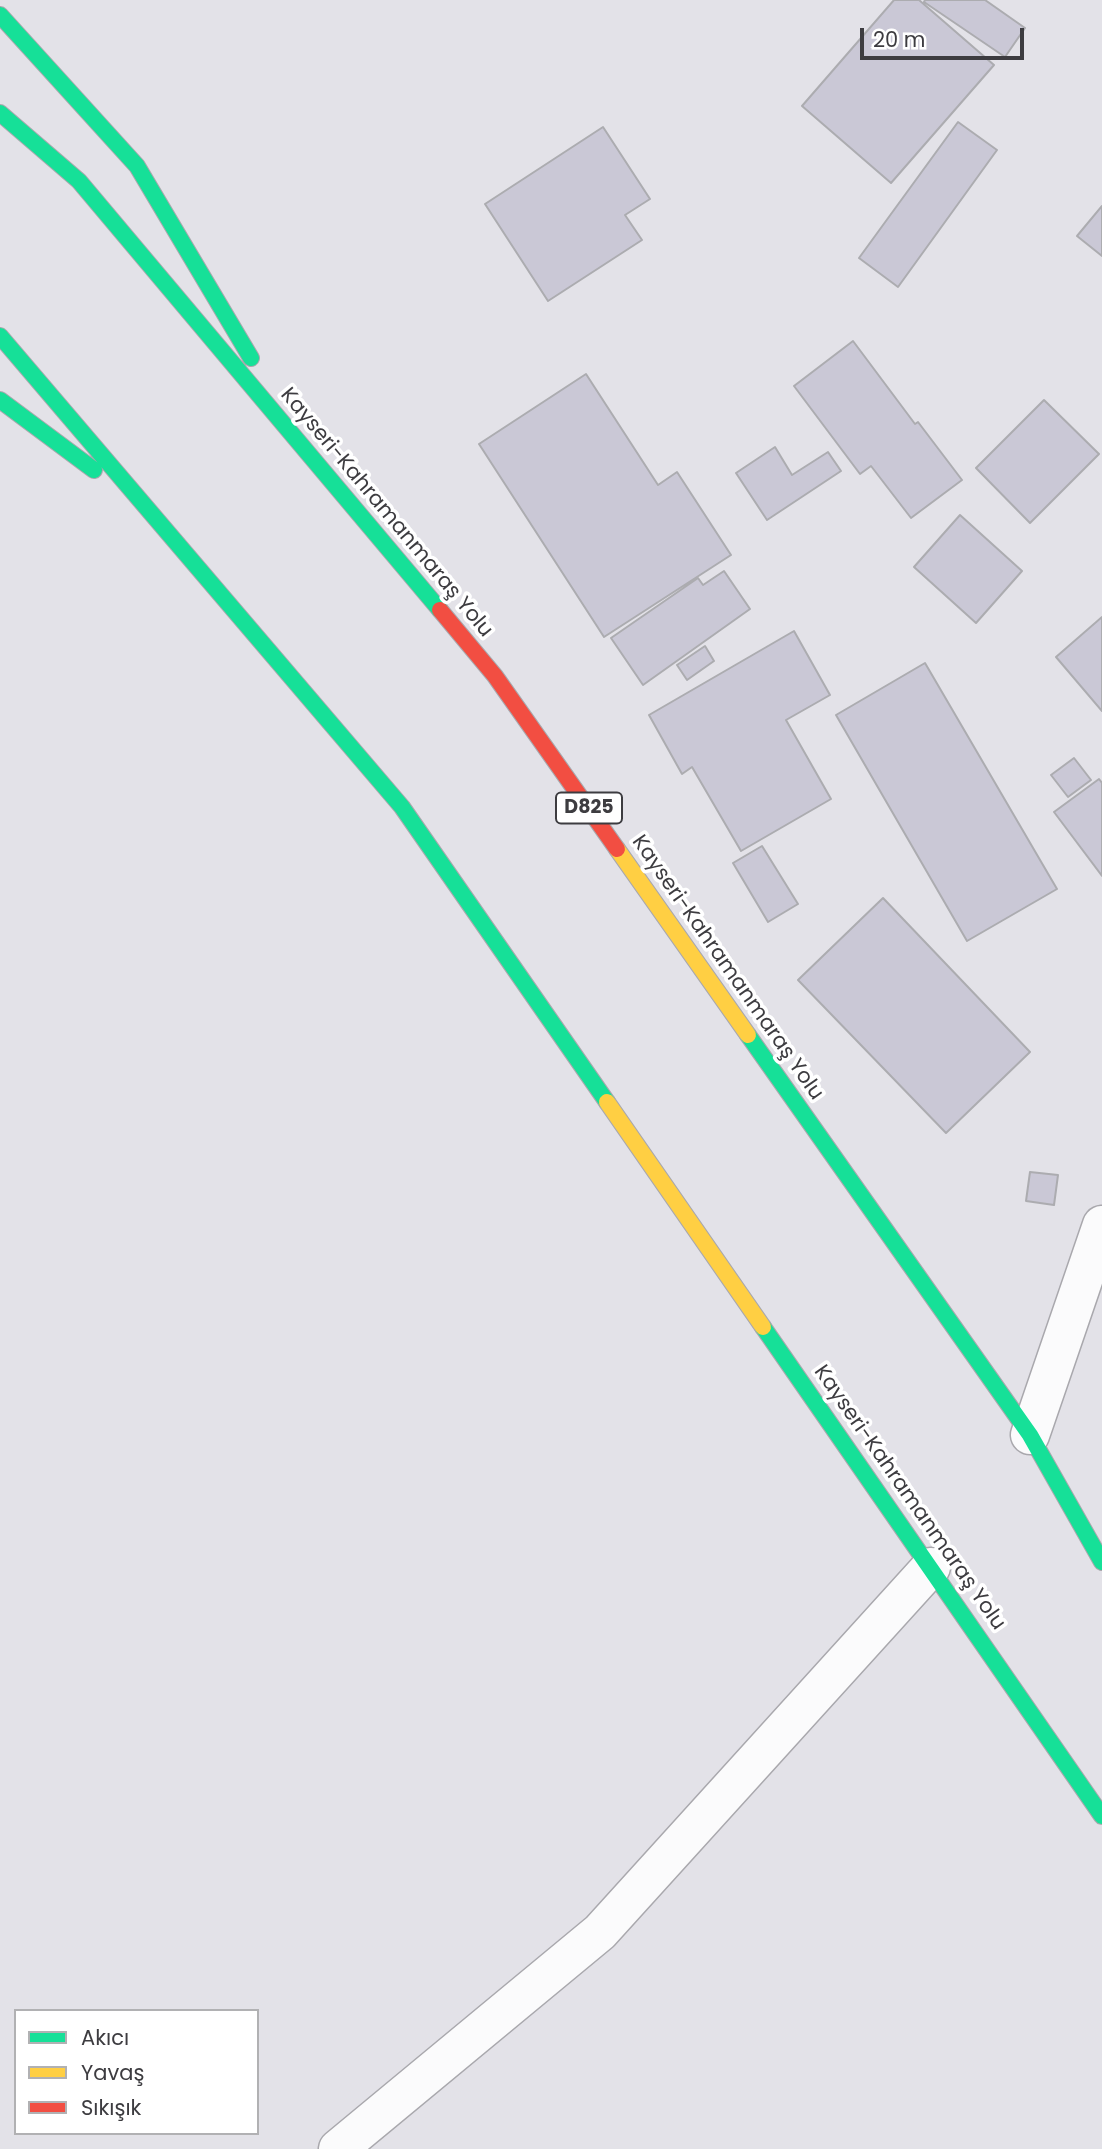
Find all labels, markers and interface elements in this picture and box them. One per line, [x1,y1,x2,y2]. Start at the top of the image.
scale bar [864,14,1028,58]
text: 20 m [873,25,926,54]
street label: Kayseri-Kahramanmaraş Yolu [274,383,498,643]
road number: D825 [556,792,622,824]
street label: Kayseri-Kahramanmaraş Yolu [626,831,828,1105]
street label: Kayseri-Kahramanmaraş Yolu [808,1361,1010,1635]
legend [14,2009,259,2135]
text: Akıcı [81,2023,129,2052]
text: Yavaş [81,2058,144,2087]
text: Sıkışık [81,2093,141,2122]

